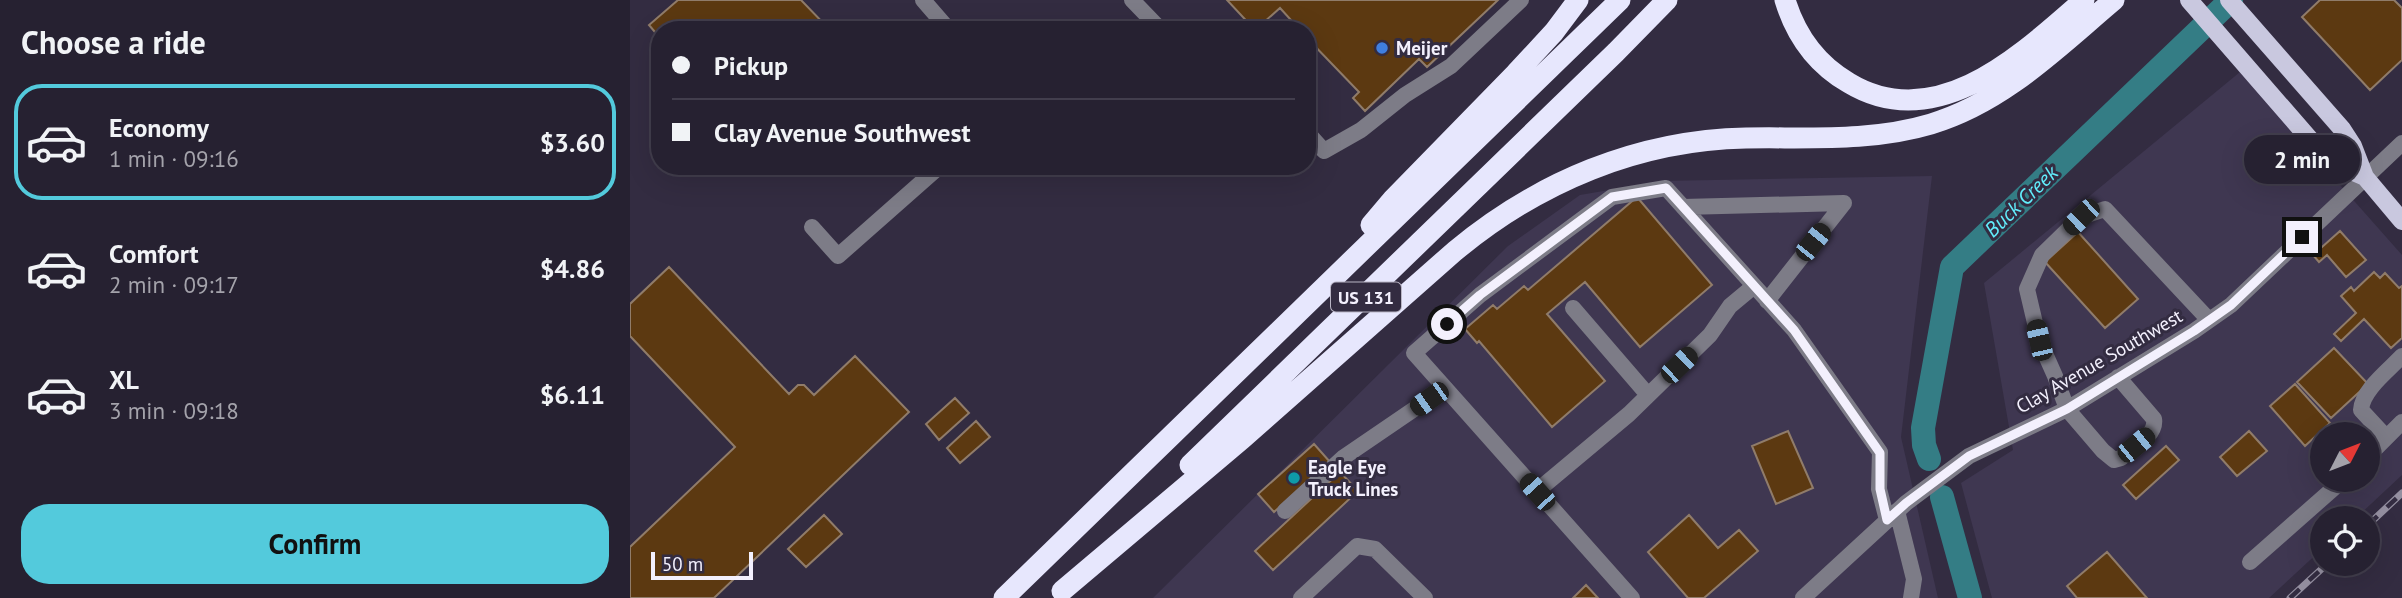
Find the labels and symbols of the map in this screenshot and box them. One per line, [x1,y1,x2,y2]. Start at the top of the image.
place label: Meijer [1396,36,1448,60]
marker: Meijer [1374,40,1390,56]
callout: 2 min [2244,135,2360,184]
water label: Buck Creek [1978,158,2065,243]
car [2059,195,2104,239]
car [1792,219,1835,265]
route end [2286,221,2318,253]
road number: US 131 [1331,282,1401,312]
street label: Clay Avenue Southwest [2012,303,2187,418]
route start [1431,308,1463,340]
car [2025,317,2054,363]
car [1657,343,1702,387]
car [1406,378,1453,420]
north arrow [2310,422,2380,492]
car [2114,424,2159,466]
place label: Eagle Eye Truck Lines [1308,455,1398,501]
car [1516,469,1559,515]
marker: Eagle Eye Truck Lines [1286,470,1302,486]
scale bar [651,549,752,581]

